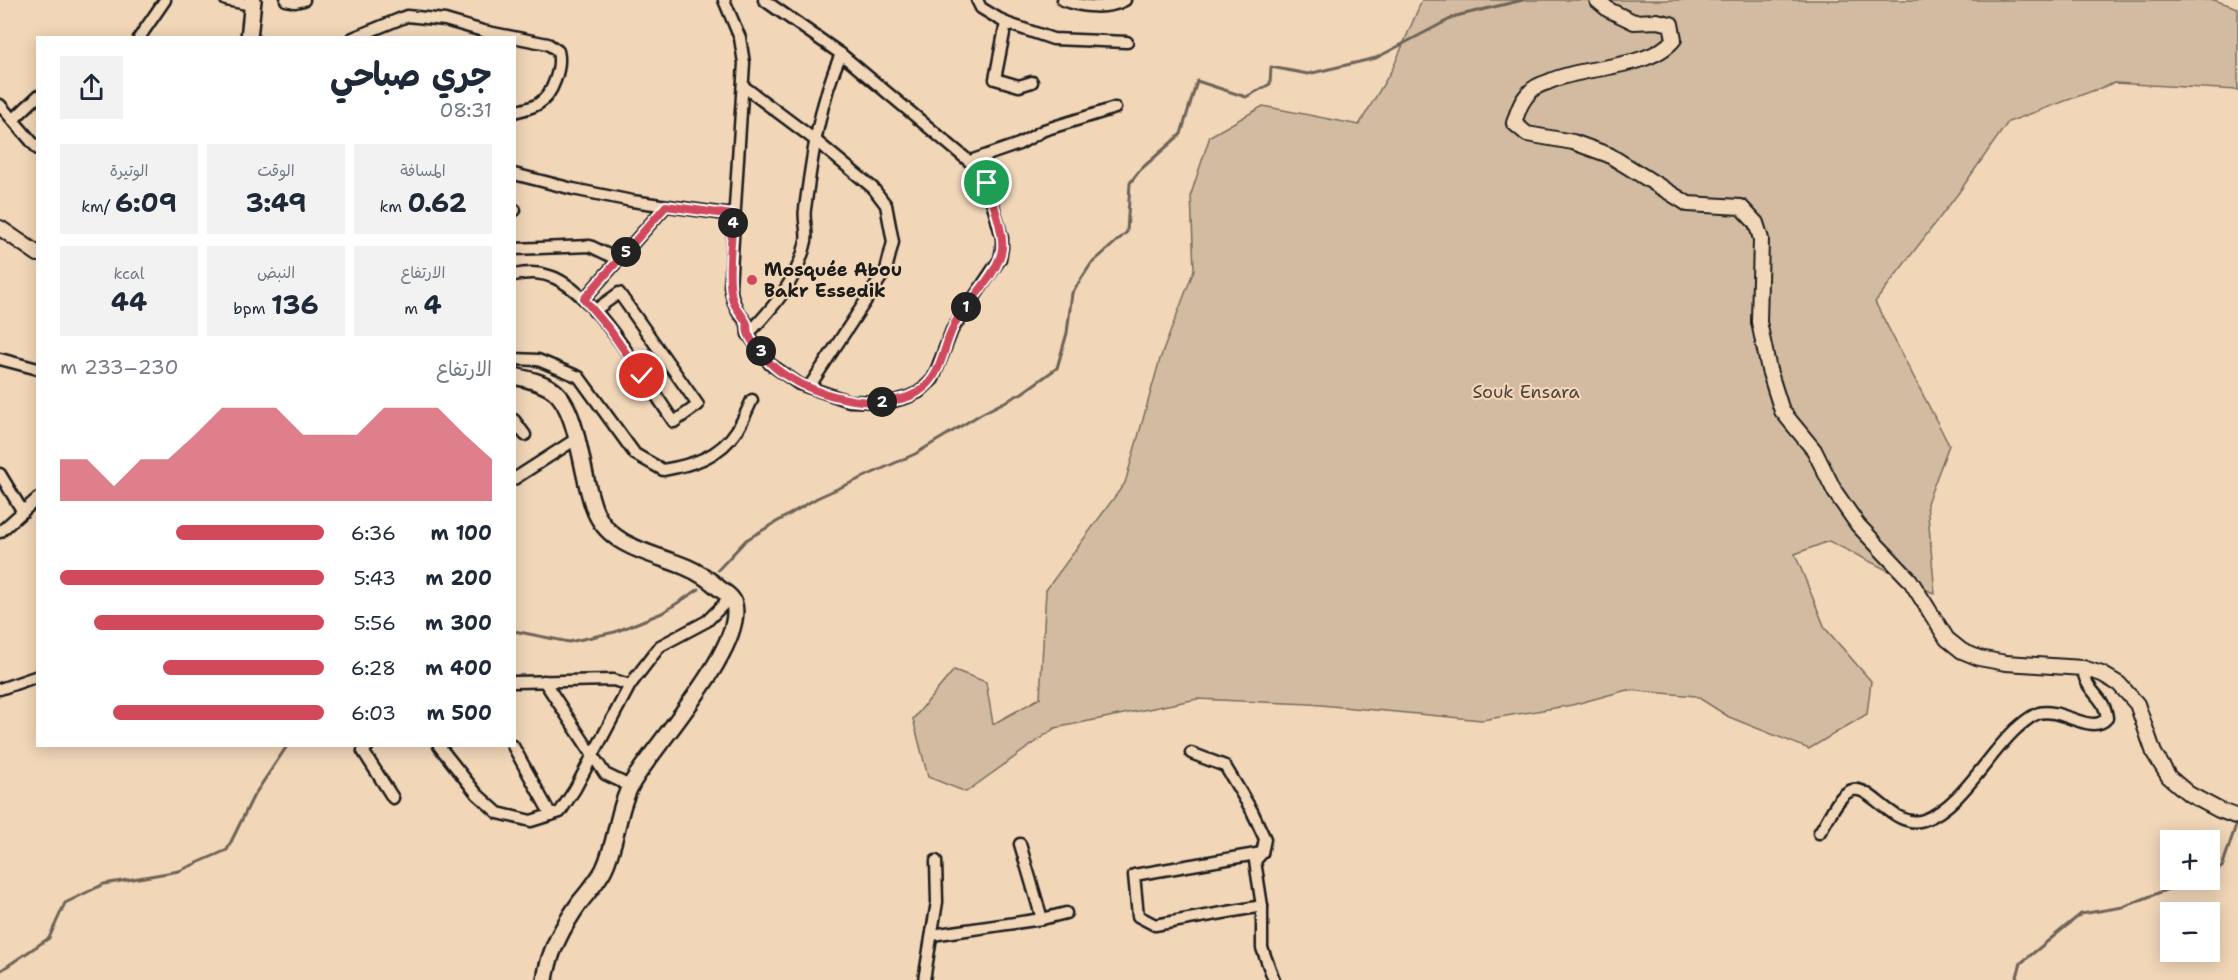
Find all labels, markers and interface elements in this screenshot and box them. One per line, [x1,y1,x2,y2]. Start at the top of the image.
text: جري صباحي [330,52,492,97]
button: share [60,56,123,119]
text: 08:31 [439,97,492,123]
pin [961,157,1012,208]
text: الوتيرة [110,160,148,181]
text: الوقت [257,160,295,181]
text: المسافة [400,160,446,181]
icon: arrive [970,166,1003,199]
text: 6:09 [115,185,177,220]
text: 3:49 [245,185,307,220]
text: 0.62 [407,185,467,220]
text: /km [81,196,115,217]
text: km [379,196,407,217]
pin: 4 [718,208,748,238]
text: 4 [727,212,739,233]
pin: 5 [611,237,641,267]
text: 5 [621,241,631,262]
place label: Mosquée Abou Bakr Essedik [764,258,902,303]
text: النبض [257,262,295,283]
text: الارتفاع [401,262,445,283]
text: kcal [113,263,145,284]
marker: Mosquée Abou Bakr Essedik [745,273,759,287]
text: 44 [111,284,147,319]
text: 136 [271,287,319,322]
text: 4 [424,287,442,322]
pin: 1 [951,292,981,322]
text: 1 [962,296,970,317]
text: bpm [233,298,271,319]
text: m [404,298,424,319]
pin: 3 [746,336,776,366]
text: 3 [755,340,767,361]
pin [616,350,667,401]
text: 230–233 m [60,354,178,380]
text: الارتفاع [436,356,492,382]
icon: check [625,359,658,392]
park label: Souk Ensara [1472,380,1580,404]
pin: 2 [867,387,897,417]
text: 2 [876,391,888,412]
text: 6:36 [351,520,396,546]
text: 100 m [430,520,492,546]
text: 5:43 [354,565,396,591]
text: 200 m [425,565,492,591]
text: 5:56 [354,610,396,636]
text: 300 m [425,610,492,636]
text: 6:28 [351,655,396,681]
text: 400 m [425,655,492,681]
text: 6:03 [351,700,396,726]
text: 500 m [426,700,492,726]
map controls [2160,830,2220,962]
button: + [2160,830,2220,890]
button: − [2160,902,2220,962]

